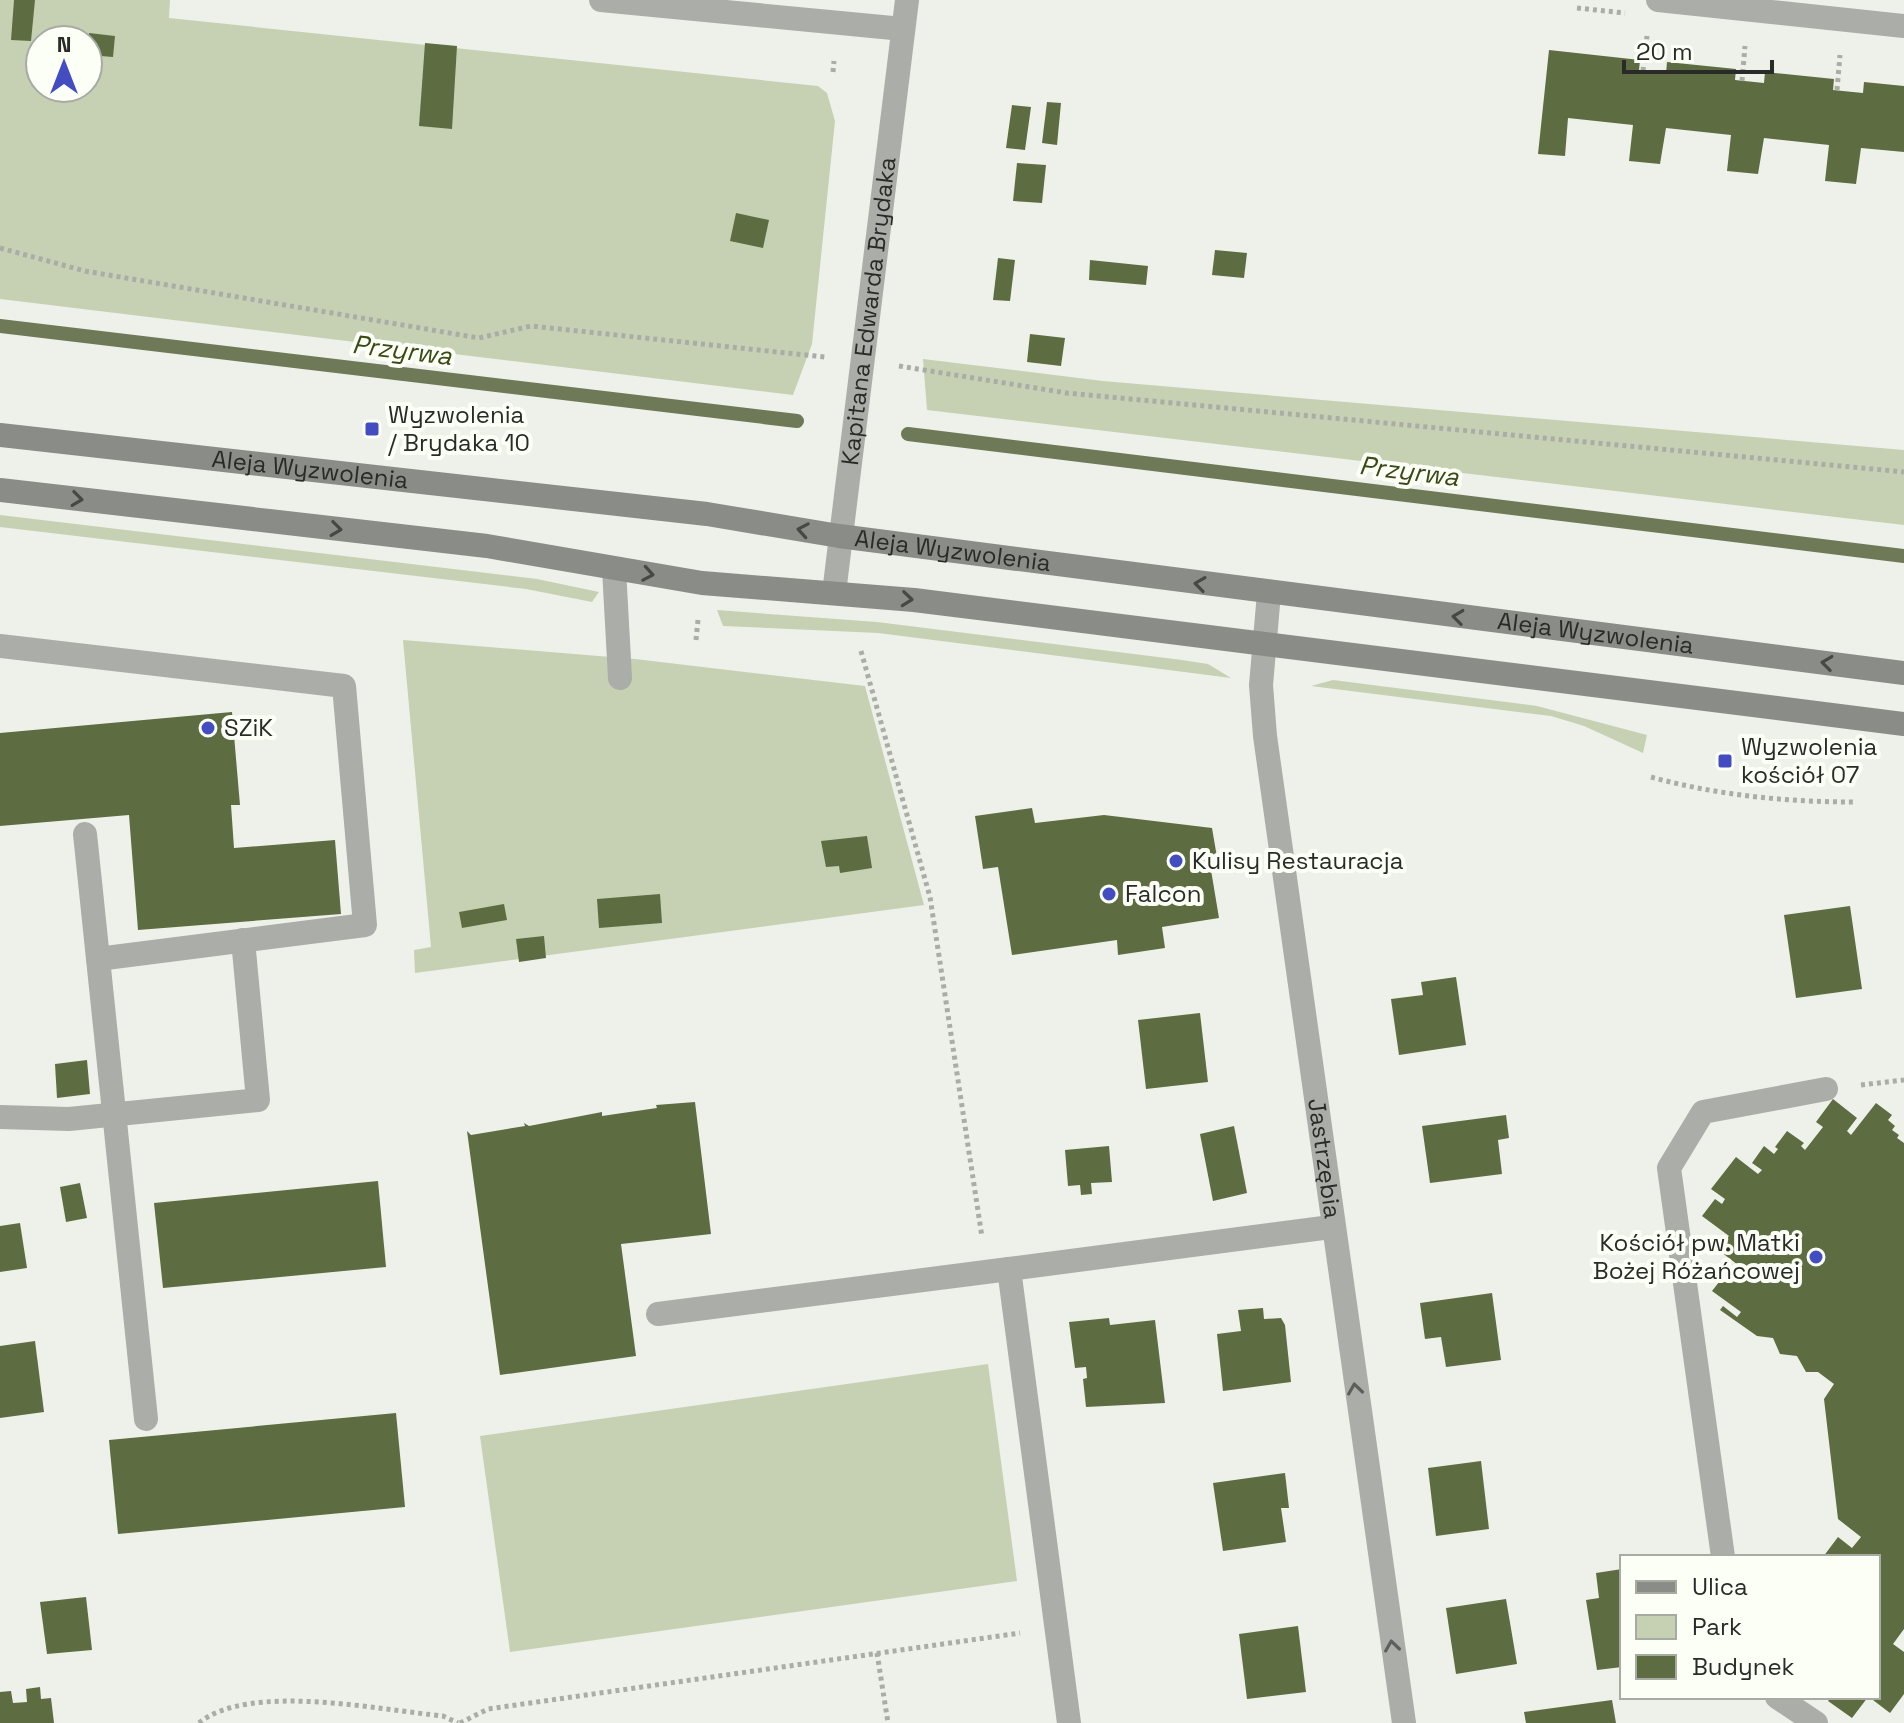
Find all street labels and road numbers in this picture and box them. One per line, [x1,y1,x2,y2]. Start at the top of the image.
street label: Kapitana Edwarda Brydaka [834,155,903,467]
street label: Aleja Wyzwolenia [210,443,410,496]
street label: Aleja Wyzwolenia [853,522,1053,578]
street label: Aleja Wyzwolenia [1496,605,1696,661]
street label: Jastrzębia [1301,1096,1349,1221]

